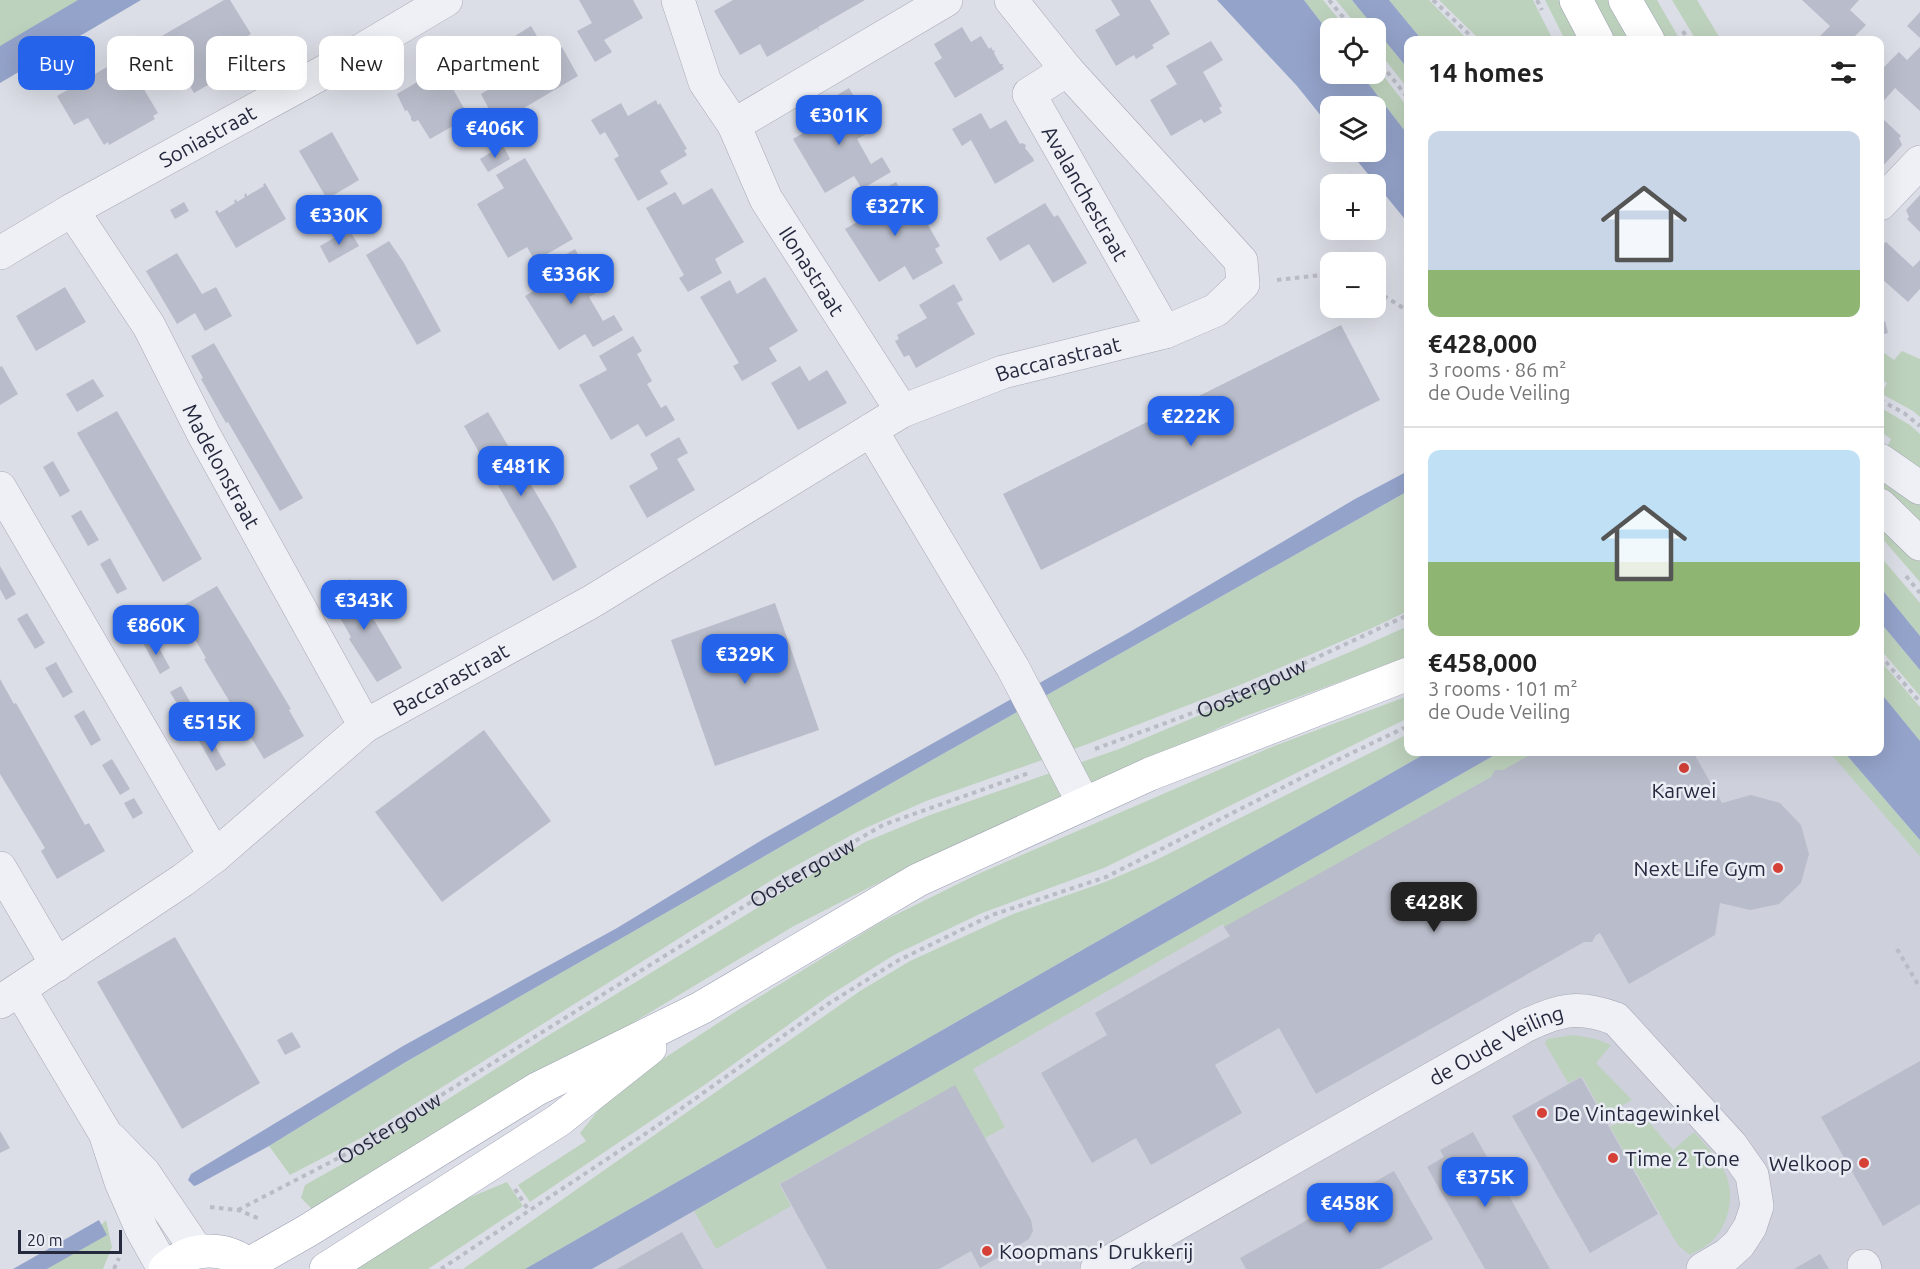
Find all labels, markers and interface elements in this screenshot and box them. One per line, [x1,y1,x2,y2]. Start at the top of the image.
map controls [1320,18,1386,318]
button: locate [1320,18,1386,84]
chip: Buy [18,36,95,90]
chip: Rent [107,36,194,90]
chip: Filters [206,36,307,90]
chip: New [319,36,404,90]
chip: Apartment [416,36,561,90]
icon: filters [1827,56,1860,89]
text: 14 homes [1428,58,1544,87]
pin: €301K [797,95,881,146]
button: layers [1320,96,1386,162]
street label: Soniastraat [155,100,260,172]
text: €301K [810,103,868,126]
pin: €406K [453,108,537,159]
text: €406K [466,116,524,139]
street label: Avalanchestraat [1038,121,1134,265]
icon: home [1590,170,1698,278]
button: + [1320,174,1386,240]
pin: €327K [853,186,937,237]
text: €327K [866,194,924,217]
pin: €330K [297,195,381,246]
text: €330K [310,203,368,226]
street label: Ilonastraat [775,222,849,320]
button: − [1320,252,1386,318]
pin: €336K [529,254,613,305]
text: €336K [542,262,600,285]
text: €428,000 [1428,329,1537,358]
street label: Baccarastraat [992,331,1123,386]
text: 3 rooms · 86 m² [1428,358,1566,381]
text: de Oude Veiling [1428,381,1570,404]
pin: €222K [1149,396,1233,447]
street label: Madelonstraat [178,400,265,532]
text: €222K [1162,404,1220,427]
pin: €481K [479,446,563,497]
text: €481K [492,454,550,477]
icon: home [1590,489,1698,597]
pin: €343K [322,580,406,631]
text: €343K [335,588,393,611]
pin: €860K [114,605,198,656]
text: €860K [127,613,185,636]
pin: €329K [703,634,787,685]
street label: Baccarastraat [389,638,513,720]
text: €329K [716,642,774,665]
text: €458,000 [1428,648,1537,677]
street label: Oostergouw [1193,652,1310,723]
text: 3 rooms · 101 m² [1428,677,1578,700]
text: de Oude Veiling [1428,700,1570,723]
pin: €515K [170,702,254,753]
text: €515K [183,710,241,733]
marker: Karwei [1677,761,1691,775]
place label: Karwei [1652,778,1716,802]
street label: Oostergouw [745,832,859,912]
place label: Next Life Gym [1634,856,1766,880]
marker: Next Life Gym [1771,861,1785,875]
pin: €428K [1392,882,1476,933]
text: €428K [1405,890,1463,913]
street label: de Oude Veiling [1424,1000,1566,1090]
street label: Oostergouw [333,1086,445,1169]
place label: De Vintagewinkel [1554,1101,1720,1125]
marker: De Vintagewinkel [1535,1106,1549,1120]
place label: Time 2 Tone [1625,1146,1740,1170]
marker: Time 2 Tone [1606,1151,1620,1165]
place label: Welkoop [1769,1151,1852,1175]
marker: Welkoop [1857,1156,1871,1170]
pin: €375K [1443,1157,1527,1208]
text: €375K [1456,1165,1514,1188]
pin: €458K [1308,1183,1392,1234]
text: €458K [1321,1191,1379,1214]
scale bar [18,1227,122,1254]
text: 20 m [27,1231,63,1249]
place label: Koopmans' Drukkerij [999,1239,1193,1263]
marker: Koopmans' Drukkerij [980,1244,994,1258]

